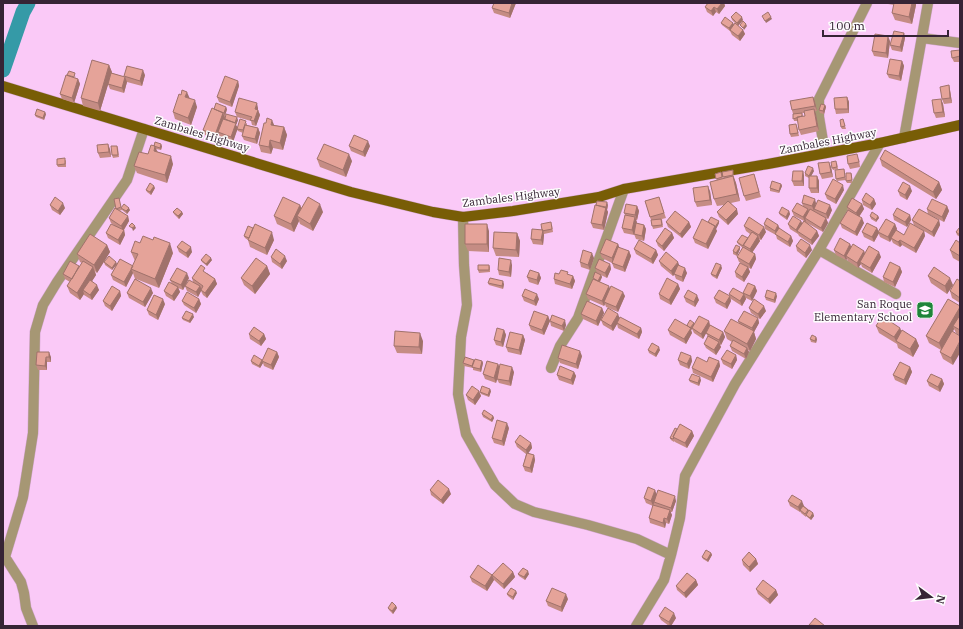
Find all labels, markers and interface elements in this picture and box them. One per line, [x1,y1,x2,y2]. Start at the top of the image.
scale bar [823,12,948,38]
text: 100 m [829,18,865,33]
street label: Zambales Highway [153,113,251,155]
street label: Zambales Highway [778,125,878,157]
street label: Zambales Highway [461,184,561,210]
place label: San Roque Elementary School [814,297,912,324]
school or university icon: San Roque Elementary School [915,300,935,320]
north arrow [911,577,951,617]
text: N [933,594,949,606]

